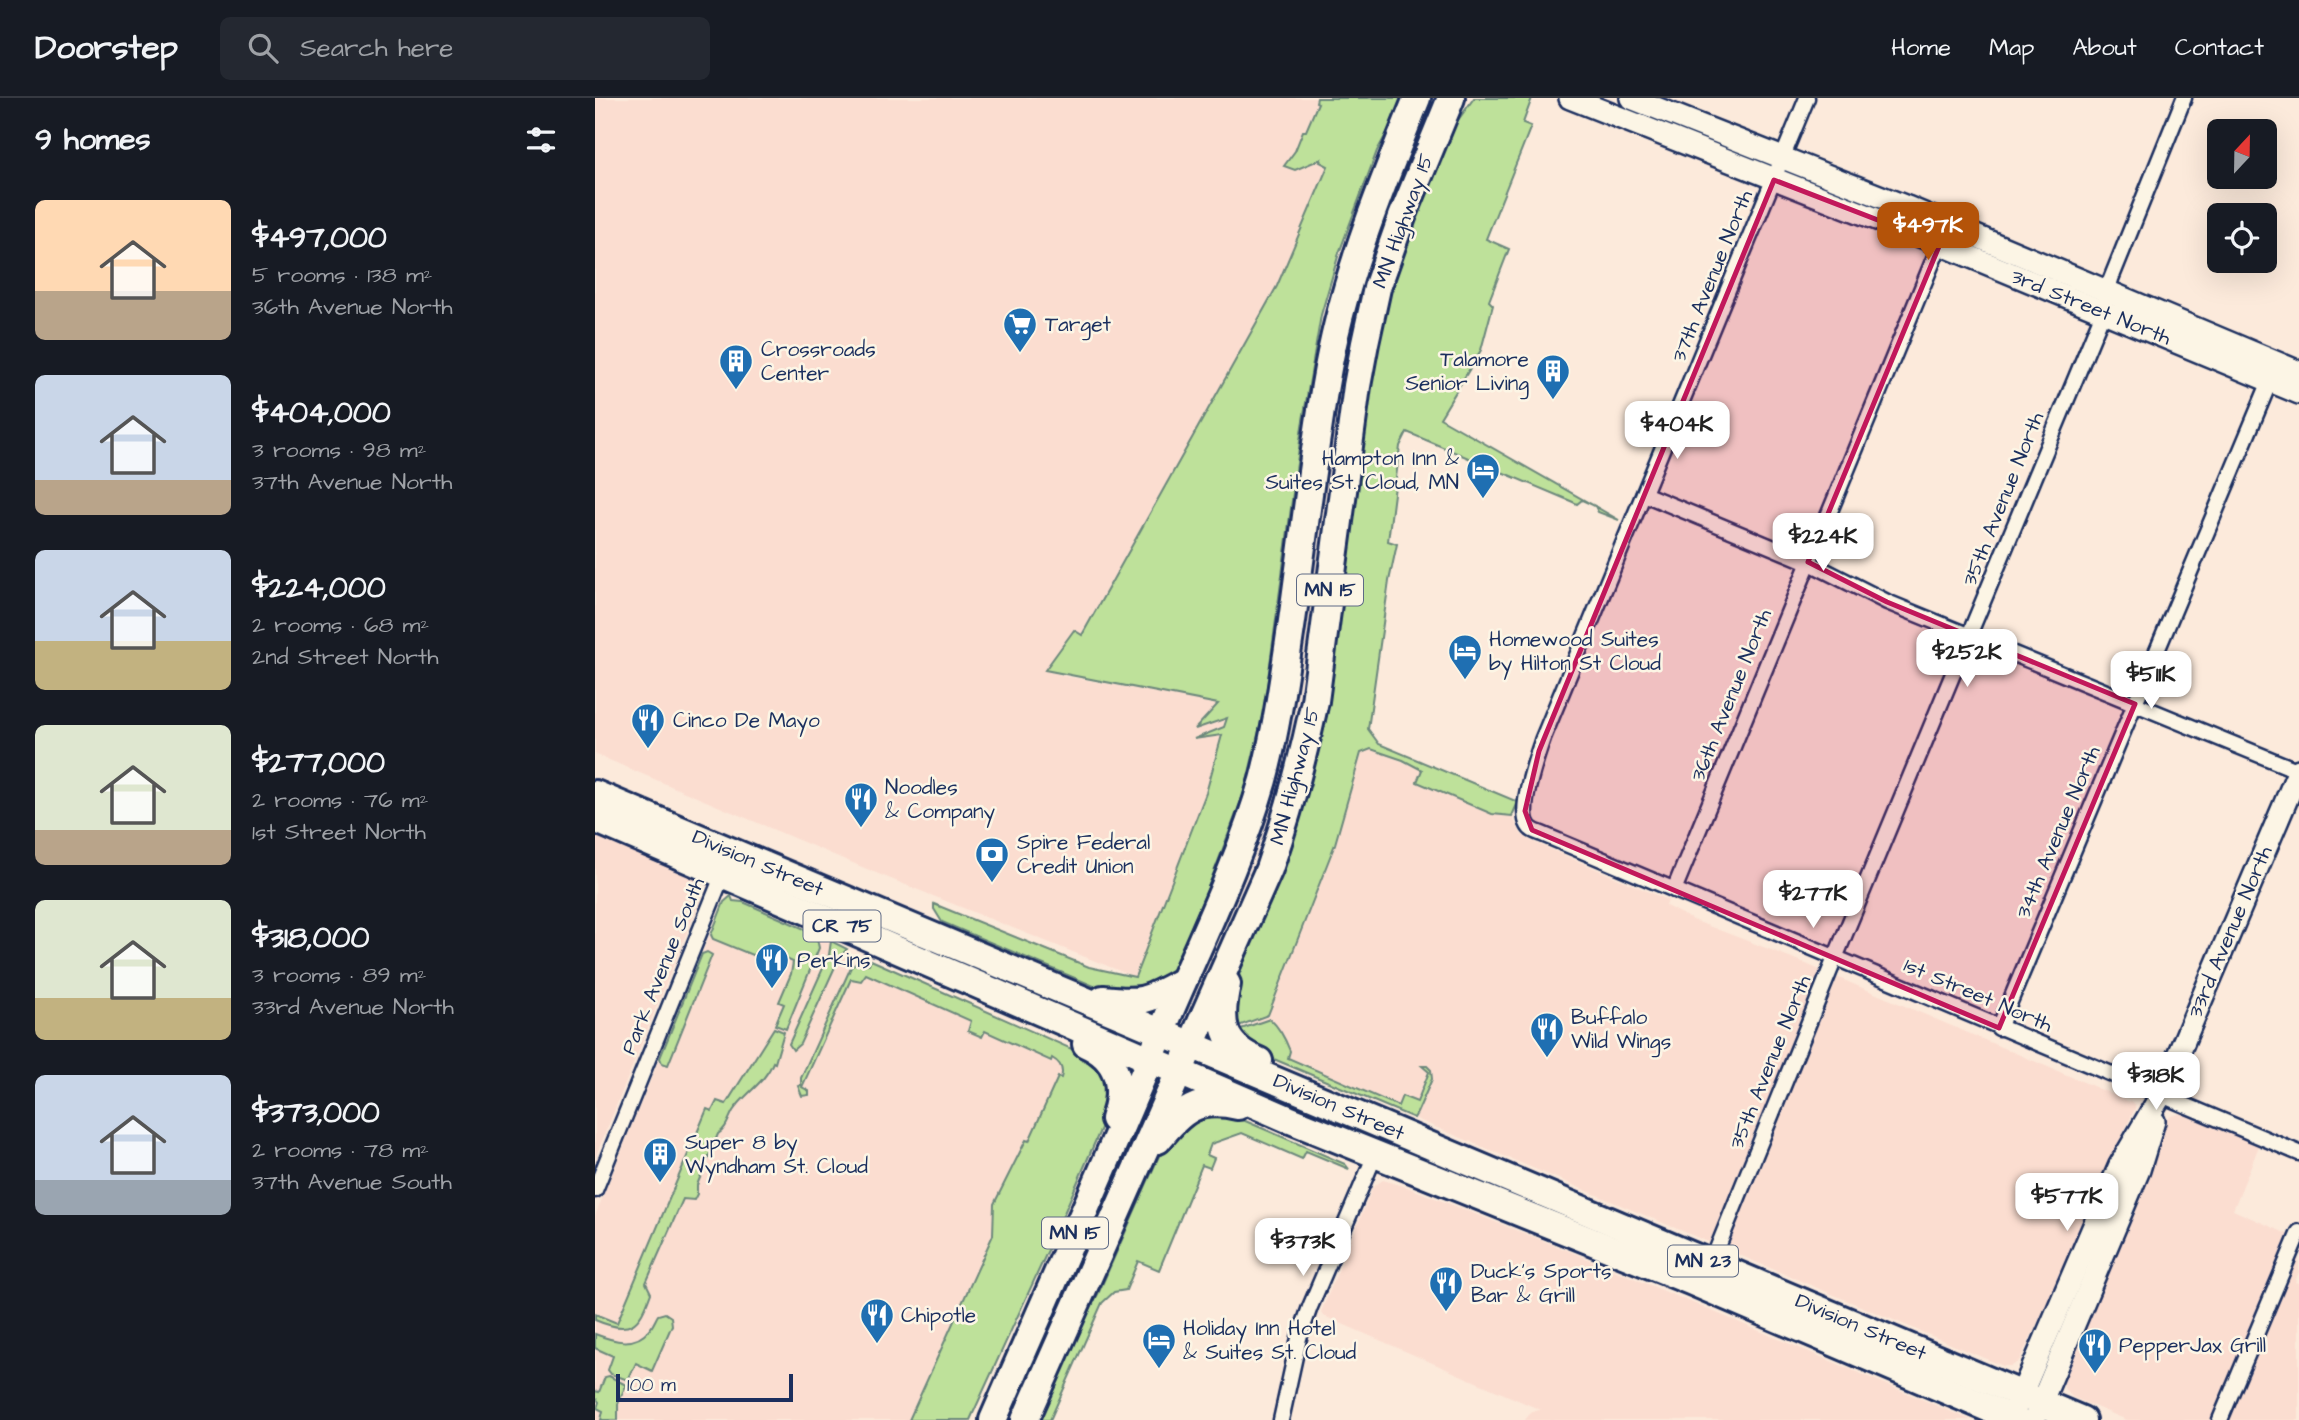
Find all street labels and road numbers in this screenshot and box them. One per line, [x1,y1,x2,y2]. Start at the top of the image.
street label: MN Highway 15 [1365,150,1443,293]
street label: 37th Avenue North [1664,185,1760,366]
street label: 3rd Street North [2007,262,2176,353]
street label: 35th Avenue North [1955,407,2051,590]
road number: MN 15 [1297,575,1363,606]
street label: 36th Avenue North [1683,604,1779,785]
street label: MN Highway 15 [1263,704,1329,848]
street label: 34th Avenue North [2009,741,2108,923]
street label: Division Street [688,822,829,904]
street label: 33rd Avenue North [2181,841,2280,1022]
street label: Park Avenue South [614,873,712,1059]
road number: CR 75 [803,911,881,942]
street label: 1st Street North [1899,951,2057,1040]
street label: 35th Avenue North [1722,970,1818,1153]
street label: Division Street [1269,1066,1410,1148]
road number: MN 15 [1042,1218,1108,1248]
road number: MN 23 [1668,1246,1738,1276]
street label: Division Street [1791,1286,1932,1368]

